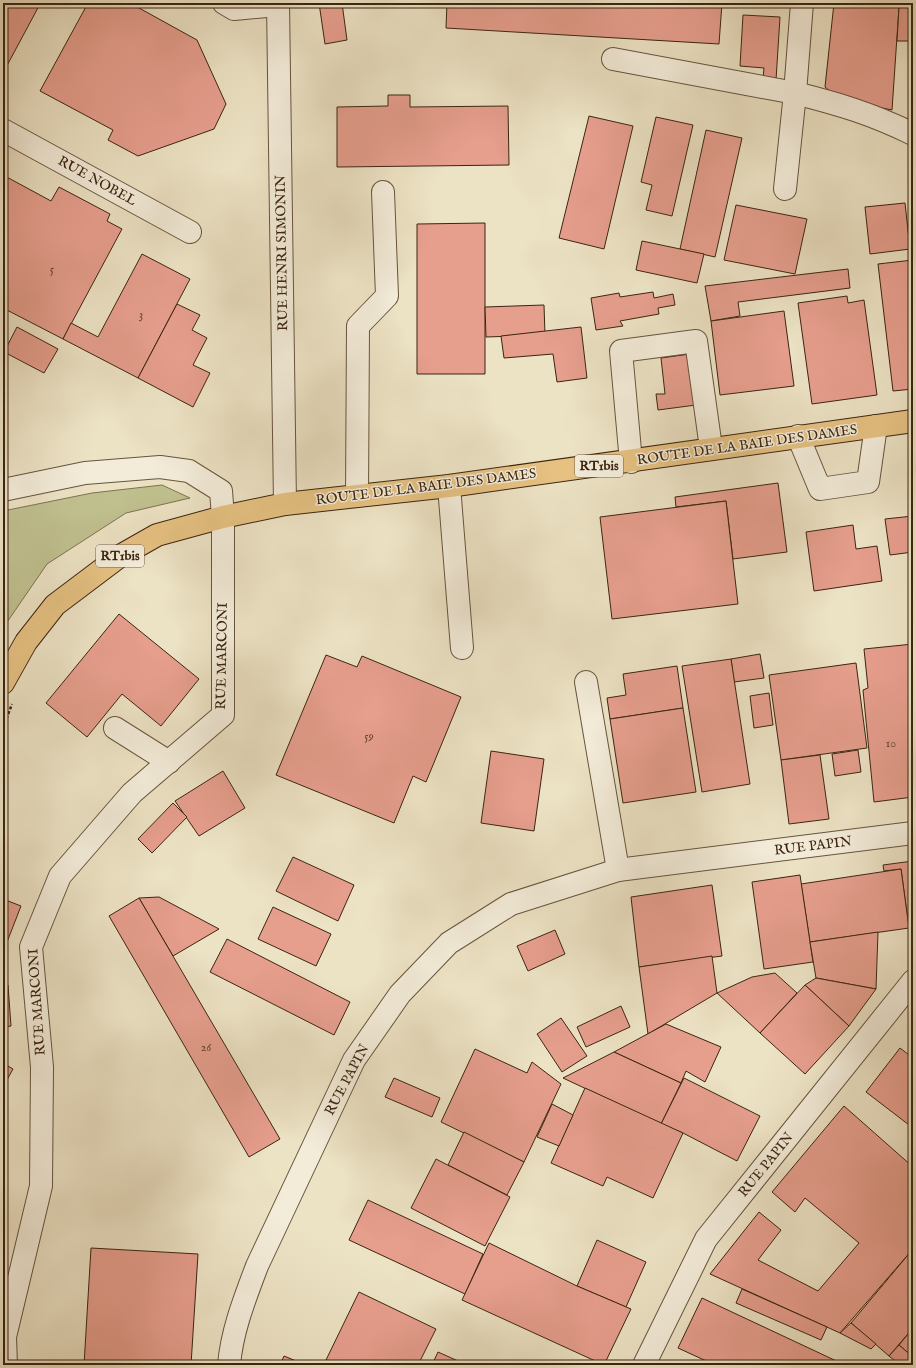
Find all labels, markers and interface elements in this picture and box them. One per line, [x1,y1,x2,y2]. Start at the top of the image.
street label: RUE NOBEL [55,152,139,210]
street label: RUE HENRI SIMONIN [272,175,292,331]
house number: 5 [50,262,55,277]
house number: 3 [139,307,143,322]
street label: ROUTE DE LA BAIE DES DAMES [636,421,858,469]
road number: RT1bis [575,455,623,477]
street label: ROUTE DE LA BAIE DES DAMES [315,465,537,509]
road number: RT1bis [96,545,144,567]
street label: RUE MARCONI [212,602,232,710]
house number: 59 [364,729,374,744]
house number: 10 [886,736,896,751]
street label: RUE PAPIN [773,832,853,860]
street label: RUE MARCONI [24,948,50,1056]
house number: 26 [201,1040,212,1055]
street label: RUE PAPIN [321,1041,373,1119]
street label: RUE PAPIN [734,1129,798,1201]

